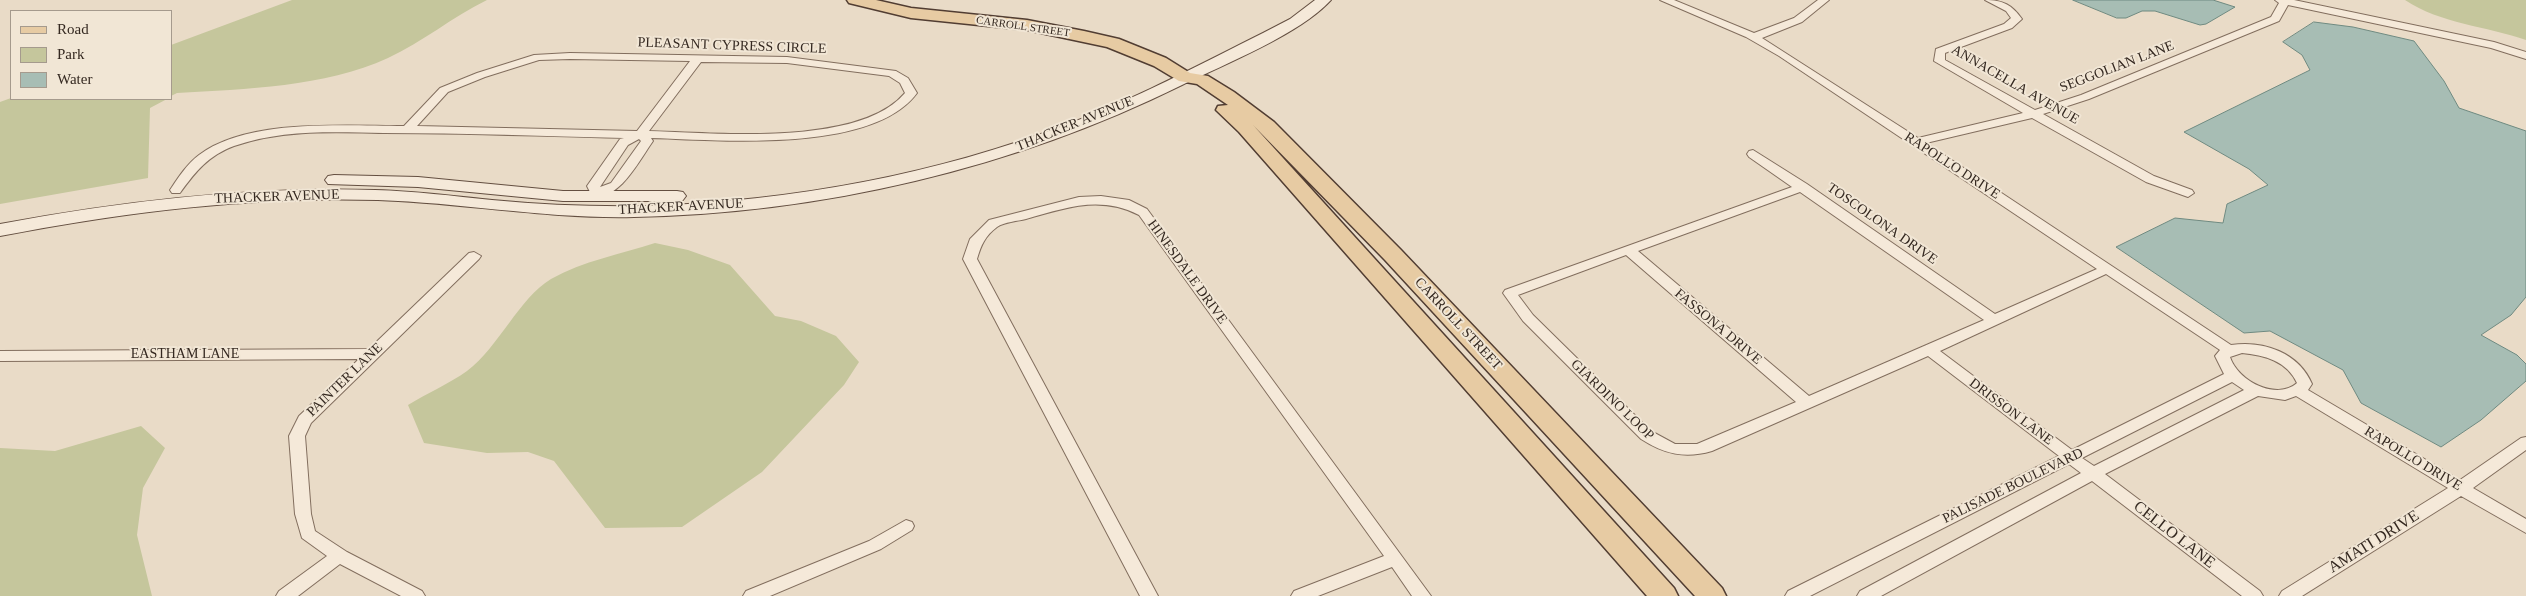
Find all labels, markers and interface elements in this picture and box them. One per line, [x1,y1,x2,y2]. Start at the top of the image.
legend [10,10,172,100]
street label: CARROLL STREET [975,14,1071,40]
text: Road [57,21,89,37]
street label: PLEASANT CYPRESS CIRCLE [637,34,827,58]
street label: SEGGOLIAN LANE [2058,37,2176,97]
street label: ANNACELLA AVENUE [1948,42,2082,128]
text: Park [57,46,85,62]
text: Water [57,71,92,87]
street label: THACKER AVENUE [1014,93,1136,155]
street label: RAPOLLO DRIVE [1901,129,2003,203]
street label: TOSCOLONA DRIVE [1824,180,1940,268]
street label: THACKER AVENUE [214,186,340,208]
street label: THACKER AVENUE [618,195,744,219]
street label: HINESDALE DRIVE [1144,217,1230,327]
street label: CARROLL STREET [1411,274,1505,374]
street label: FASSONA DRIVE [1671,286,1765,368]
street label: PAINTER LANE [304,340,386,420]
street label: EASTHAM LANE [131,346,239,362]
street label: GIARDINO LOOP [1567,356,1657,444]
street label: DRISSON LANE [1966,375,2056,449]
street label: RAPOLLO DRIVE [2361,423,2465,495]
street label: PALISADE BOULEVARD [1940,445,2086,527]
street label: CELLO LANE [2129,497,2219,573]
street label: AMATI DRIVE [2325,506,2423,578]

